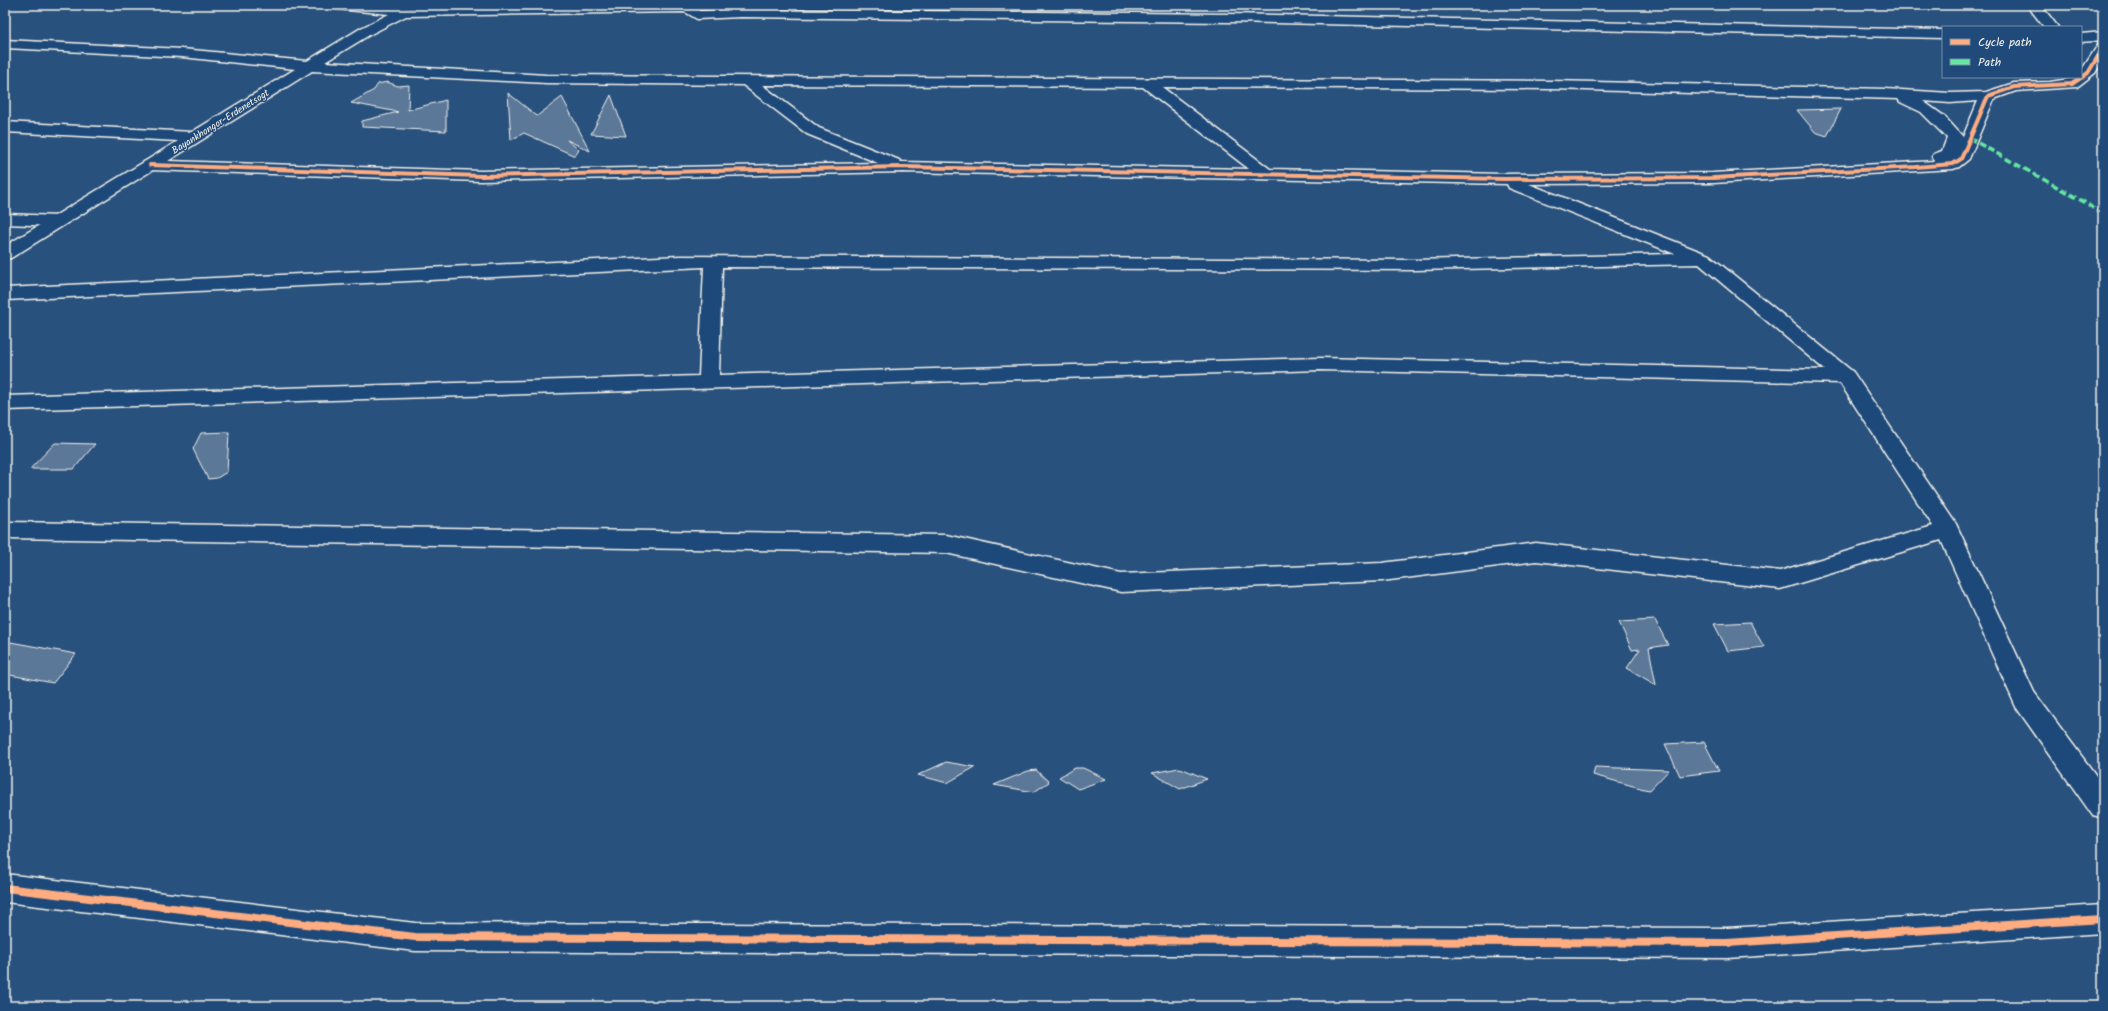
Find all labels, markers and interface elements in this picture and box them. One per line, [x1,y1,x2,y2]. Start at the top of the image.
legend [1942,26,2082,78]
text: Cycle path [1978,33,2032,52]
text: Path [1978,53,2001,72]
street label: Bayankhongor-Erdenetsogt [169,85,273,158]

